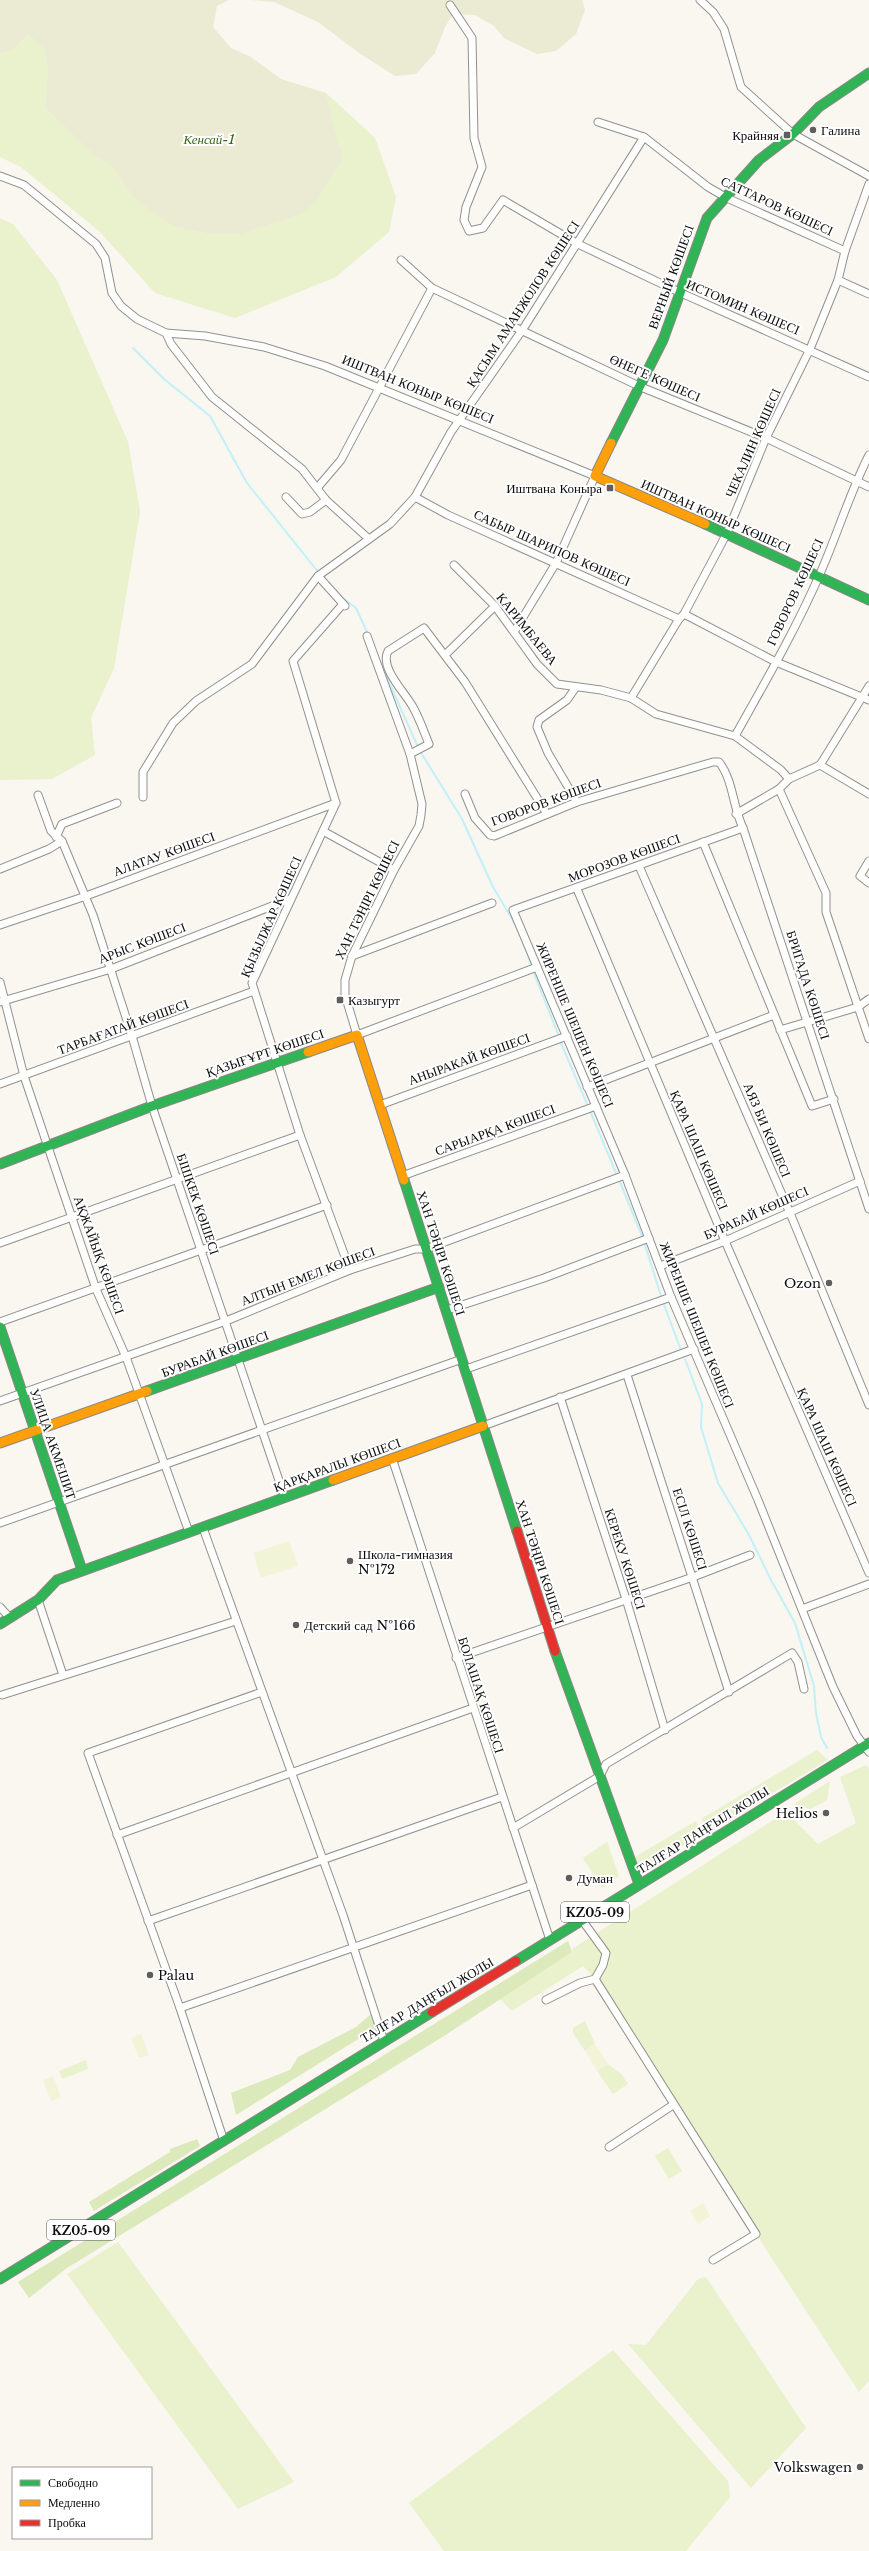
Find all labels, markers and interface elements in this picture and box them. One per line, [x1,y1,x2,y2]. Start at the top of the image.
place label: Галина [821,122,860,139]
marker: Галина [808,125,818,135]
place label: Крайняя [732,127,779,144]
marker: Крайняя [782,130,792,140]
park label: Кенсай-1 [182,131,235,148]
street label: САТТАРОВ КӨШЕСІ [718,172,836,240]
street label: ҚАСЫМ АМАНЖОЛОВ КӨШЕСІ [463,218,583,390]
street label: ВЕРНЫЙ КӨШЕСІ [644,222,698,332]
street label: ИСТОМИН КӨШЕСІ [684,275,802,339]
street label: ӨНЕГЕ КӨШЕСІ [607,350,703,406]
street label: ИШТВАН КОНЫР КӨШЕСІ [340,351,496,427]
street label: ЧЕКАЛИН КӨШЕСІ [721,386,785,500]
street label: ИШТВАН КОНЫР КӨШЕСІ [638,475,794,557]
place label: Иштвана Коныра [506,480,602,497]
marker: Иштвана Коныра [605,483,615,493]
street label: САБЫР ШАРИПОВ КӨШЕСІ [471,506,633,590]
street label: ГОВОРОВ КӨШЕСІ [763,536,827,648]
street label: КАРИМБАЕВА [493,589,562,669]
street label: ГОВОРОВ КӨШЕСІ [489,774,603,830]
street label: АЛАТАУ КӨШЕСІ [111,828,217,880]
street label: МОРОЗОВ КӨШЕСІ [566,830,682,886]
street label: ХАН ТӘҢІРІ КӨШЕСІ [331,838,403,962]
street label: ҚЫЗЫЛЖАР КӨШЕСІ [237,854,305,980]
street label: АРЫС КӨШЕСІ [96,918,188,968]
street label: БРИГАДА КӨШЕСІ [782,928,834,1042]
street label: ЖИРЕНШЕ ШЕШЕН КӨШЕСІ [532,940,618,1110]
place label: Казыгурт [348,992,400,1009]
street label: ТАРБАҒАТАЙ КӨШЕСІ [55,995,191,1059]
marker: Казыгурт [335,995,345,1005]
street label: ҚАЗЫҒҰРТ КӨШЕСІ [204,1025,326,1081]
street label: АНЫРАКАЙ КӨШЕСІ [406,1029,532,1089]
street label: АЯЗ БИ КӨШЕСІ [739,1080,795,1180]
street label: ҚАРА ШАШ КӨШЕСІ [666,1088,732,1212]
street label: САРЫАРҚА КӨШЕСІ [433,1100,557,1160]
street label: БІШКЕК КӨШЕСІ [173,1151,223,1257]
street label: БУРАБАЙ КӨШЕСІ [701,1182,811,1244]
street label: ХАН ТӘҢІРІ КӨШЕСІ [413,1188,469,1318]
street label: АҚЖАЙЫҚ КӨШЕСІ [70,1194,128,1316]
street label: ЖИРЕНШЕ ШЕШЕН КӨШЕСІ [656,1239,738,1411]
street label: АЛТЫН ЕМЕЛ КӨШЕСІ [238,1243,378,1309]
place label: Ozon [784,1275,821,1292]
marker: Ozon [824,1278,834,1288]
street label: БУРАБАЙ КӨШЕСІ [159,1327,271,1381]
street label: ҚАРА ШАШ КӨШЕСІ [793,1385,861,1509]
street label: УЛИЦА АКМЕШИТ [26,1386,80,1502]
street label: ҚАРҚАРАЛЫ КӨШЕСІ [271,1434,403,1496]
street label: ЕСІЛ КӨШЕСІ [669,1486,711,1572]
street label: ХАН ТӘҢІРІ КӨШЕСІ [512,1497,568,1627]
street label: КЕРЕКУ КӨШЕСІ [601,1506,649,1612]
place label: Школа-гимназия №172 [358,1546,453,1578]
marker: Школа-гимназия №172 [345,1556,355,1566]
place label: Детский сад №166 [304,1617,416,1634]
marker: Детский сад №166 [291,1620,301,1630]
street label: БОЛАШАҚ КӨШЕСІ [454,1635,508,1755]
street label: ТАЛҒАР ДАҢҒЫЛ ЖОЛЫ [634,1782,772,1878]
place label: Helios [776,1805,818,1822]
marker: Helios [821,1808,831,1818]
place label: Думан [577,1870,613,1887]
marker: Думан [564,1873,574,1883]
road number: KZ05-09 [561,1902,629,1922]
street label: ТАЛҒАР ДАҢҒЫЛ ЖОЛЫ [357,1953,497,2047]
place label: Palau [158,1967,194,1984]
marker: Palau [145,1970,155,1980]
road number: KZ05-09 [47,2220,115,2240]
place label: Volkswagen [773,2459,852,2476]
marker: Volkswagen [855,2462,865,2472]
legend [12,2467,152,2539]
text: Свободно [48,2475,98,2490]
text: Медленно [48,2495,100,2510]
text: Пробка [48,2515,86,2530]

